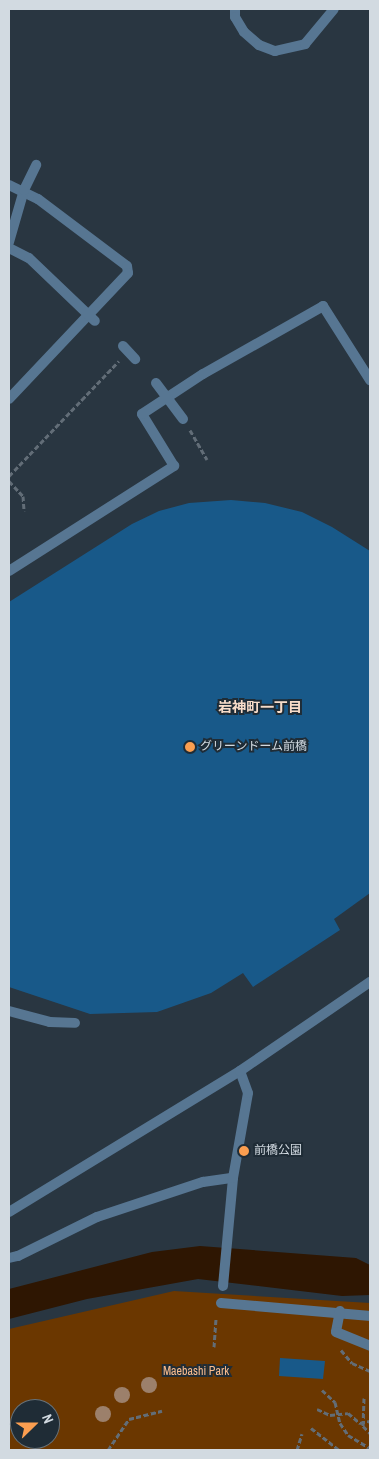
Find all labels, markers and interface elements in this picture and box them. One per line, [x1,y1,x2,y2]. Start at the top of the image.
district label: 岩神町一丁目 [218,699,302,715]
place label: グリーンドーム前橋 [200,740,308,754]
marker: グリーンドーム前橋 [184,741,196,753]
place label: 前橋公園 [254,1144,302,1158]
marker: 前橋公園 [238,1145,250,1157]
park label: Maebashi Park [163,1365,229,1379]
north arrow [10,1399,60,1449]
text: N [38,1412,58,1426]

